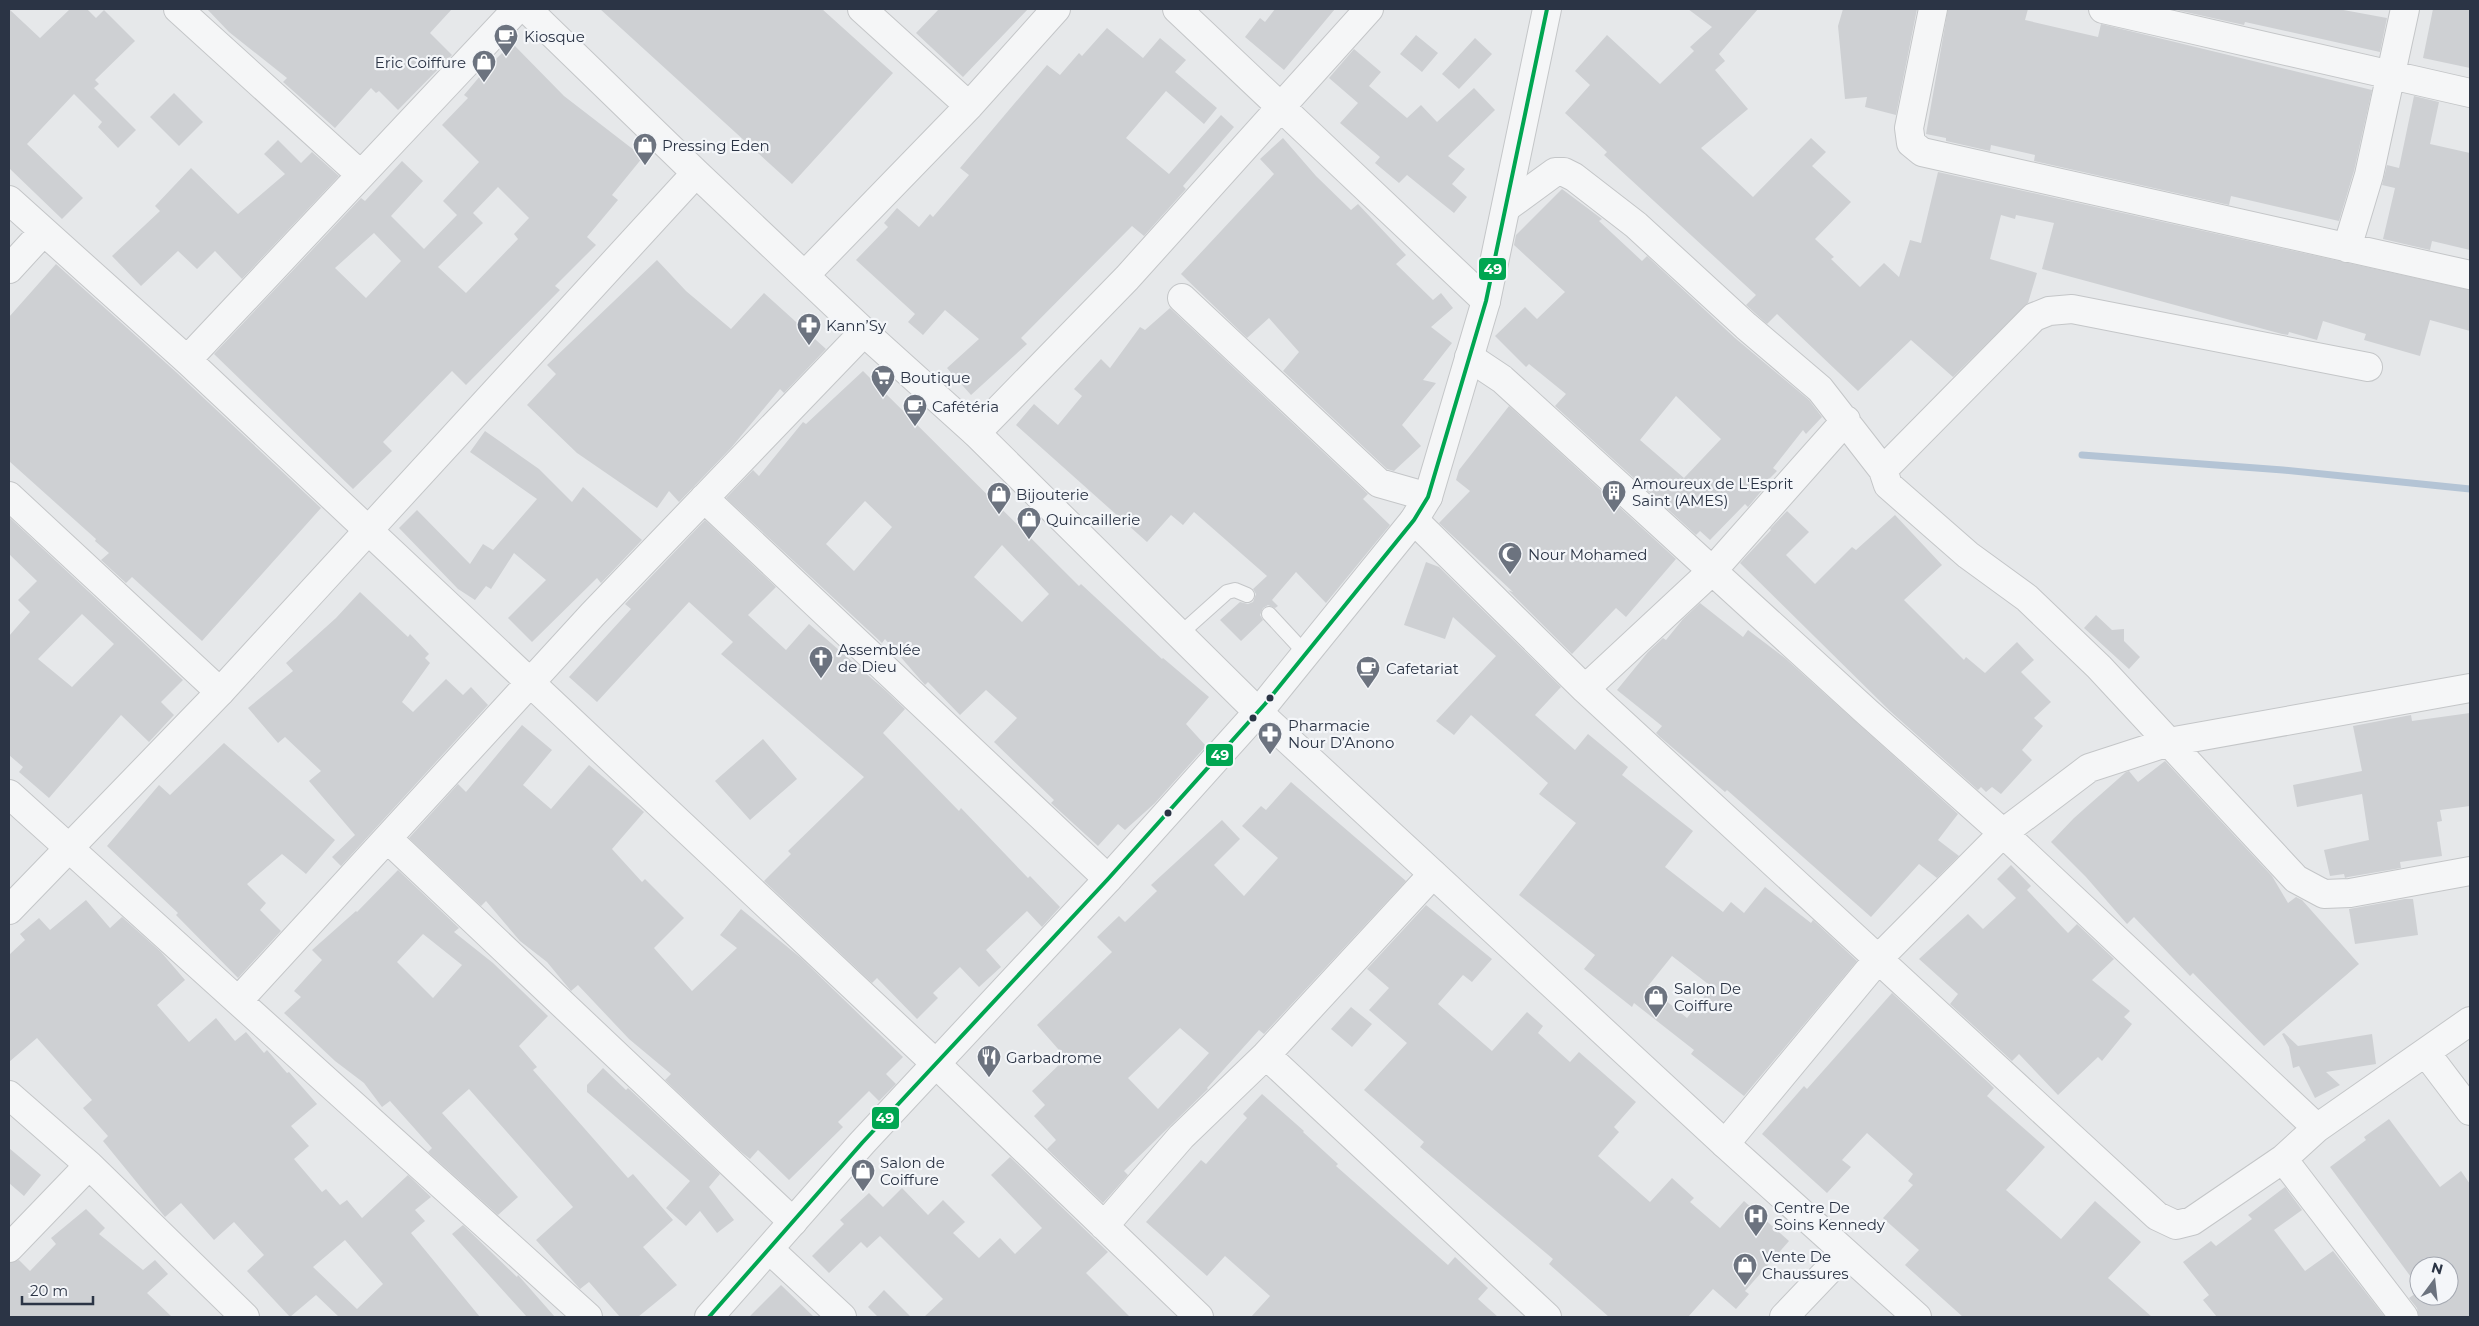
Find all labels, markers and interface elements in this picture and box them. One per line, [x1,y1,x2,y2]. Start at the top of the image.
cafe icon: Kiosque [493,23,519,57]
place label: Kiosque [524,27,585,46]
shop icon: Eric Coiffure [471,49,497,83]
place label: Eric Coiffure [375,53,466,72]
shop icon: Pressing Eden [632,132,658,166]
place label: Pressing Eden [662,136,770,155]
line badge: 49 [1478,257,1507,281]
text: 49 [1484,260,1502,278]
pharmacy icon: Kann’Sy [796,312,822,346]
place label: Kann’Sy [826,316,887,335]
supermarket icon: Boutique [870,364,896,398]
place label: Boutique [900,368,970,387]
cafe icon: Cafétéria [902,393,928,427]
place label: Cafétéria [932,397,999,416]
place label: Amoureux de L'Esprit Saint (AMES) [1632,474,1793,510]
building icon: Amoureux de L'Esprit Saint (AMES) [1601,479,1627,513]
shop icon: Bijouterie [986,481,1012,515]
place label: Bijouterie [1016,485,1089,504]
shop icon: Quincaillerie [1016,506,1042,540]
place label: Quincaillerie [1046,510,1140,529]
mosque icon: Nour Mohamed [1497,541,1523,575]
place label: Nour Mohamed [1528,545,1648,564]
place label: Assemblée de Dieu [838,640,921,676]
church icon: Assemblée de Dieu [808,645,834,679]
cafe icon: Cafetariat [1355,655,1381,689]
place label: Cafetariat [1386,659,1459,678]
unlabelled marker [1265,693,1275,703]
unlabelled marker [1248,713,1258,723]
place label: Pharmacie Nour D’Anono [1288,716,1394,752]
pharmacy icon: Pharmacie Nour D’Anono [1257,721,1283,755]
line badge: 49 [1205,743,1234,767]
text: 49 [1211,746,1229,764]
unlabelled marker [1163,808,1173,818]
place label: Salon De Coiffure [1674,979,1741,1015]
shop icon: Salon De Coiffure [1643,984,1669,1018]
restaurant icon: Garbadrome [976,1044,1002,1078]
place label: Garbadrome [1006,1048,1102,1067]
line badge: 49 [871,1106,900,1130]
text: 49 [876,1109,894,1127]
place label: Salon de Coiffure [880,1153,945,1189]
shop icon: Salon de Coiffure [850,1158,876,1192]
place label: Centre De Soins Kennedy [1774,1198,1886,1234]
hospital icon: Centre De Soins Kennedy [1743,1203,1769,1237]
place label: Vente De Chaussures [1762,1247,1849,1283]
shop icon: Vente De Chaussures [1732,1252,1758,1286]
north arrow [2409,1256,2459,1306]
text: N [2430,1258,2445,1279]
scale bar [22,1274,94,1306]
text: 20 m [30,1281,68,1300]

